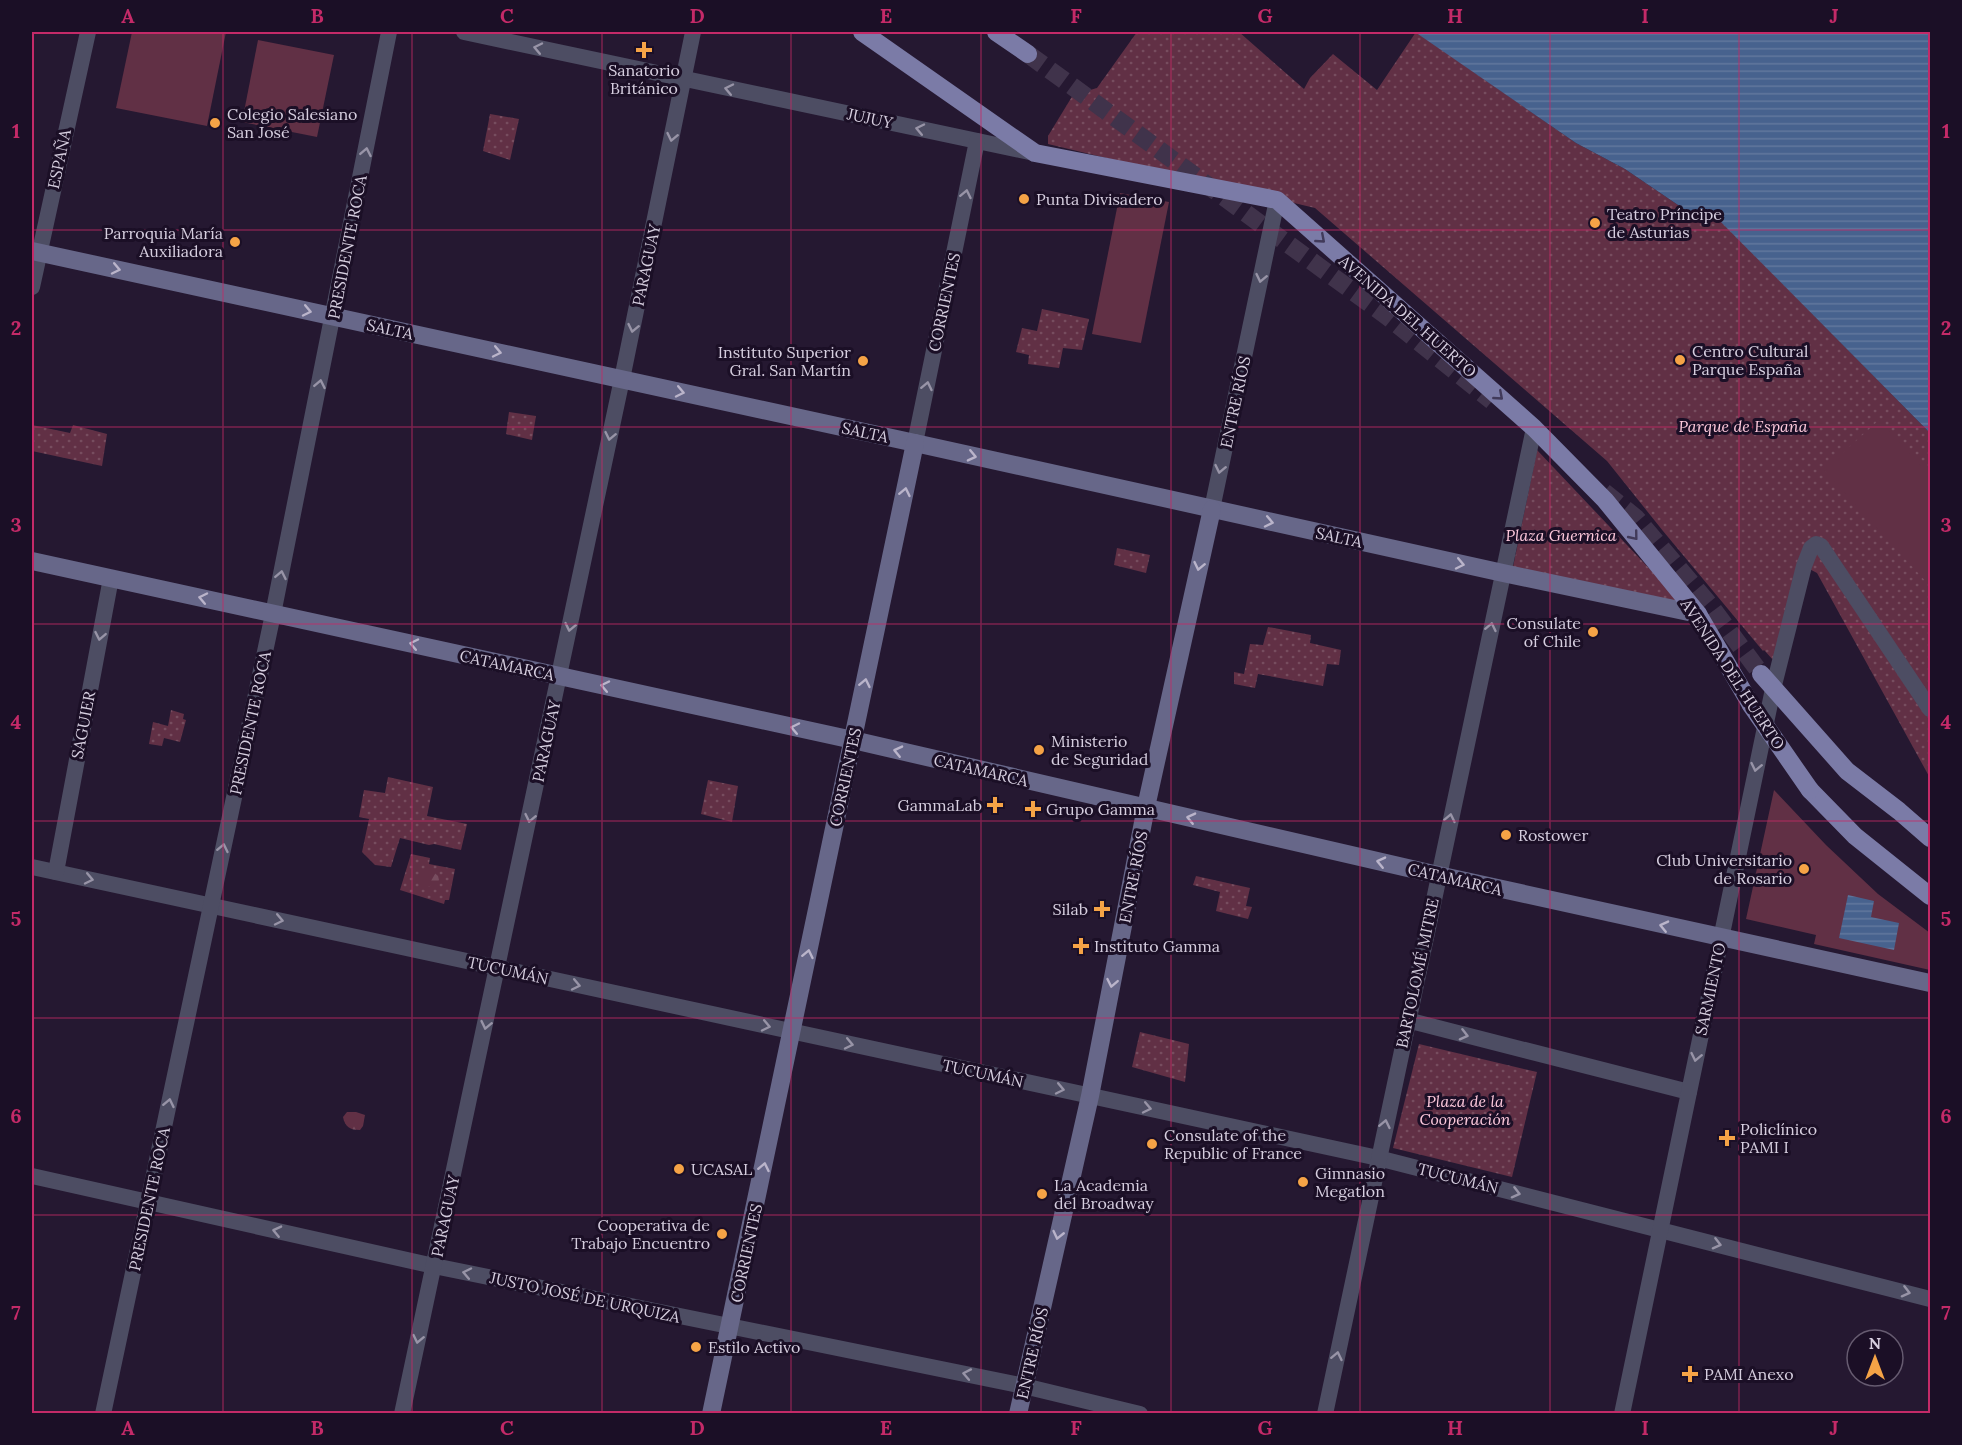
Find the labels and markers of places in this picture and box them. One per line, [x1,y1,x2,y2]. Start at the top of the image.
marker: Sanatorio Británico [635,41,653,59]
place label: Sanatorio Británico [608,60,680,98]
place label: Colegio Salesiano San José [227,104,357,142]
marker: Colegio Salesiano San José [208,116,222,130]
place label: Punta Divisadero [1036,189,1163,209]
marker: Punta Divisadero [1017,192,1031,206]
place label: Teatro Príncipe de Asturias [1607,204,1722,242]
marker: Teatro Príncipe de Asturias [1588,216,1602,230]
place label: Parroquia María Auxiliadora [104,223,223,261]
marker: Parroquia María Auxiliadora [228,235,242,249]
place label: Centro Cultural Parque España [1692,341,1808,379]
place label: Instituto Superior Gral. San Martín [718,342,851,380]
marker: Centro Cultural Parque España [1673,353,1687,367]
marker: Instituto Superior Gral. San Martín [856,354,870,368]
place label: Consulate of Chile [1506,613,1581,651]
marker: Consulate of Chile [1586,625,1600,639]
place label: Ministerio de Seguridad [1051,731,1149,769]
marker: Ministerio de Seguridad [1032,743,1046,757]
place label: GammaLab [898,795,982,815]
marker: GammaLab [986,796,1004,814]
place label: Grupo Gamma [1046,799,1155,819]
marker: Grupo Gamma [1024,800,1042,818]
place label: Rostower [1518,825,1588,845]
marker: Rostower [1499,828,1513,842]
place label: Club Universitario de Rosario [1656,850,1792,888]
marker: Club Universitario de Rosario [1797,862,1811,876]
place label: Silab [1053,899,1088,919]
marker: Silab [1093,900,1111,918]
place label: Instituto Gamma [1094,936,1220,956]
marker: Instituto Gamma [1072,937,1090,955]
place label: Policlínico PAMI I [1740,1119,1817,1157]
place label: Consulate of the Republic of France [1164,1125,1302,1163]
marker: Policlínico PAMI I [1718,1129,1736,1147]
marker: Consulate of the Republic of France [1145,1137,1159,1151]
place label: UCASAL [691,1159,752,1179]
marker: UCASAL [672,1162,686,1176]
place label: Gimnasio Megatlon [1315,1163,1385,1201]
place label: La Academia del Broadway [1054,1175,1154,1213]
marker: Gimnasio Megatlon [1296,1175,1310,1189]
marker: La Academia del Broadway [1035,1187,1049,1201]
place label: Cooperativa de Trabajo Encuentro [571,1215,710,1253]
marker: Cooperativa de Trabajo Encuentro [715,1227,729,1241]
place label: Estilo Activo [708,1337,800,1357]
marker: Estilo Activo [689,1340,703,1354]
place label: PAMI Anexo [1704,1364,1794,1384]
marker: PAMI Anexo [1681,1365,1699,1383]

